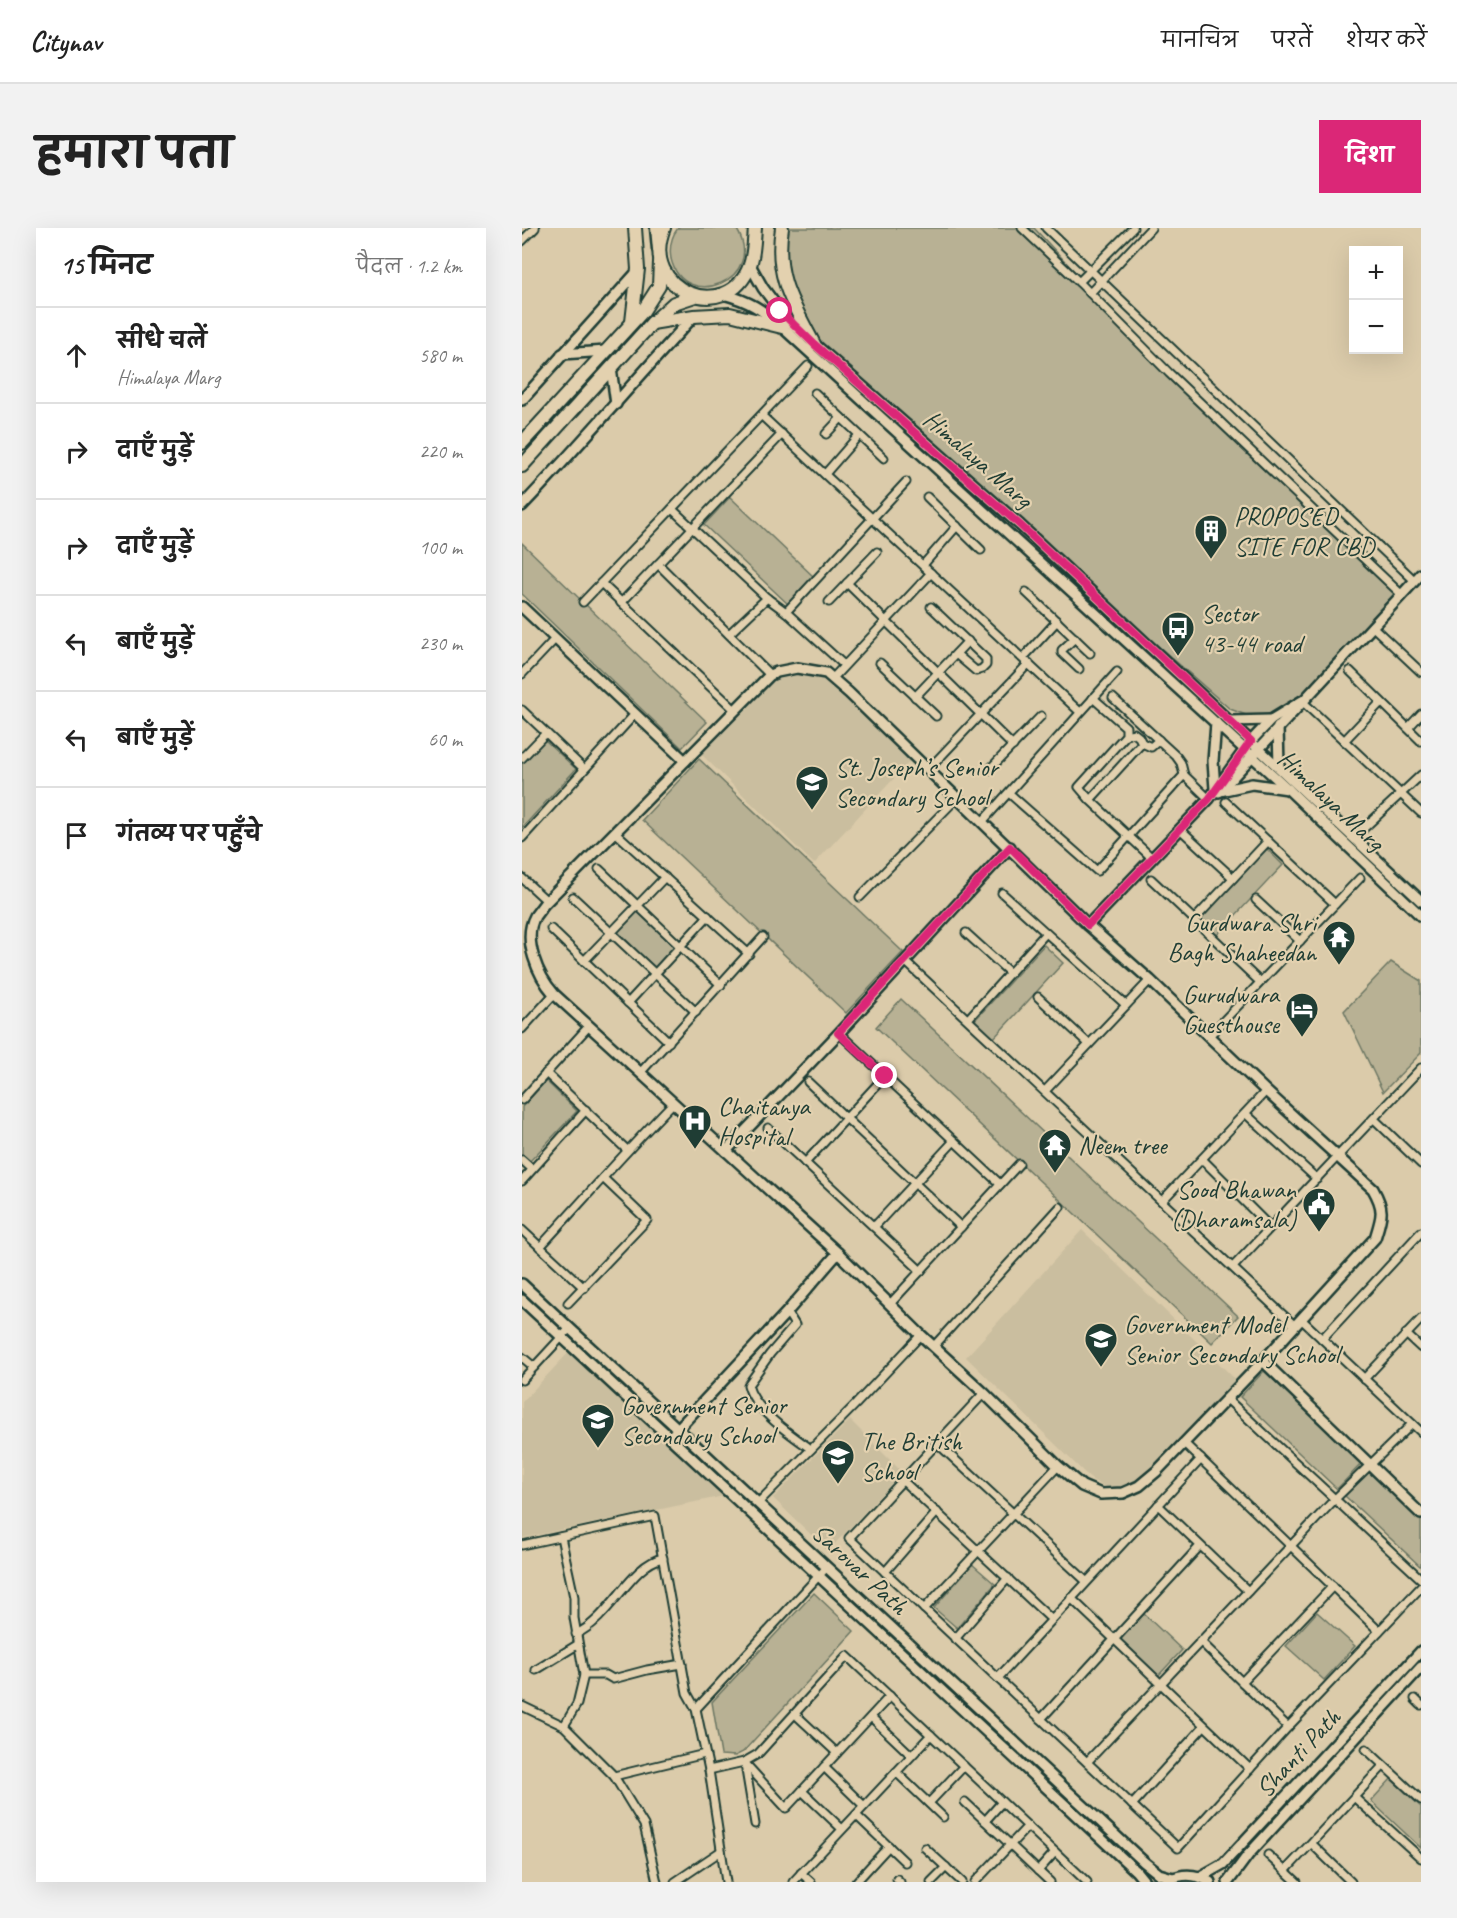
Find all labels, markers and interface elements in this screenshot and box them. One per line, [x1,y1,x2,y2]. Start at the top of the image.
text: Citynav [30,24,101,59]
text: मानचित्र [1161,27,1238,53]
text: परतें [1271,27,1313,53]
text: शेयर करें [1346,27,1427,53]
button: दिशा [1319,120,1421,193]
text: हमारा पता [36,127,233,180]
map controls [1349,246,1403,354]
button: + [1349,246,1403,300]
text: 15 मिनट [60,249,152,282]
text: पैदल · 1.2 km [356,254,462,279]
route start [766,297,792,323]
button: − [1349,300,1403,354]
text: सीधे चलें [117,327,207,355]
icon: ahead [60,339,93,372]
text: 580 m [419,343,462,368]
text: Himalaya Marg [117,365,220,390]
street label: Himalaya Marg [917,403,1041,517]
icon: right [60,435,93,468]
text: दाएँ मुड़ें [117,436,193,464]
text: 220 m [419,439,462,464]
place label: PROPOSED SITE FOR CBD [1234,500,1376,563]
building icon: PROPOSED SITE FOR CBD [1193,513,1229,560]
icon: right [60,531,93,564]
text: दाएँ मुड़ें [117,532,193,560]
text: 100 m [419,535,462,560]
place label: Sector 43-44 road [1201,597,1306,660]
bus stop icon: Sector 43-44 road [1160,610,1196,657]
icon: left [60,627,93,660]
text: बाएँ मुड़ें [117,628,194,656]
text: 230 m [419,631,462,656]
icon: left [60,723,93,756]
text: बाएँ मुड़ें [117,724,194,752]
text: 60 m [428,727,462,752]
street label: Himalaya Marg [1271,742,1393,859]
place label: St. Joseph’s Senior Secondary School [835,751,1001,814]
school or university icon: St. Joseph’s Senior Secondary School [794,764,830,811]
icon: arrive [60,819,93,852]
text: गंतव्य पर पहुँचे [117,820,261,848]
place label: Gurdwara Shri Bagh Shaheedan [1168,906,1319,969]
temple icon: Gurdwara Shri Bagh Shaheedan [1321,919,1357,966]
place label: Gurudwara Guesthouse [1183,978,1281,1041]
hotel icon: Gurudwara Guesthouse [1284,991,1320,1038]
route end [871,1062,897,1088]
place label: Chaitanya Hospital [718,1090,811,1153]
hospital icon: Chaitanya Hospital [677,1103,713,1150]
temple icon: Neem tree [1037,1127,1073,1174]
place label: Neem tree [1078,1129,1169,1162]
place label: Sood Bhawan (Dharamsala) [1170,1173,1297,1236]
public building icon: Sood Bhawan (Dharamsala) [1301,1186,1337,1233]
place label: Government Model Senior Secondary School [1124,1308,1343,1371]
school or university icon: Government Model Senior Secondary School [1083,1321,1119,1368]
place label: Government Senior Secondary School [621,1389,788,1452]
school or university icon: Government Senior Secondary School [580,1402,616,1449]
place label: The British School [861,1425,963,1488]
school or university icon: The British School [820,1438,856,1485]
street label: Sarovar Path [805,1516,916,1623]
street label: Shanti Path [1248,1701,1348,1805]

